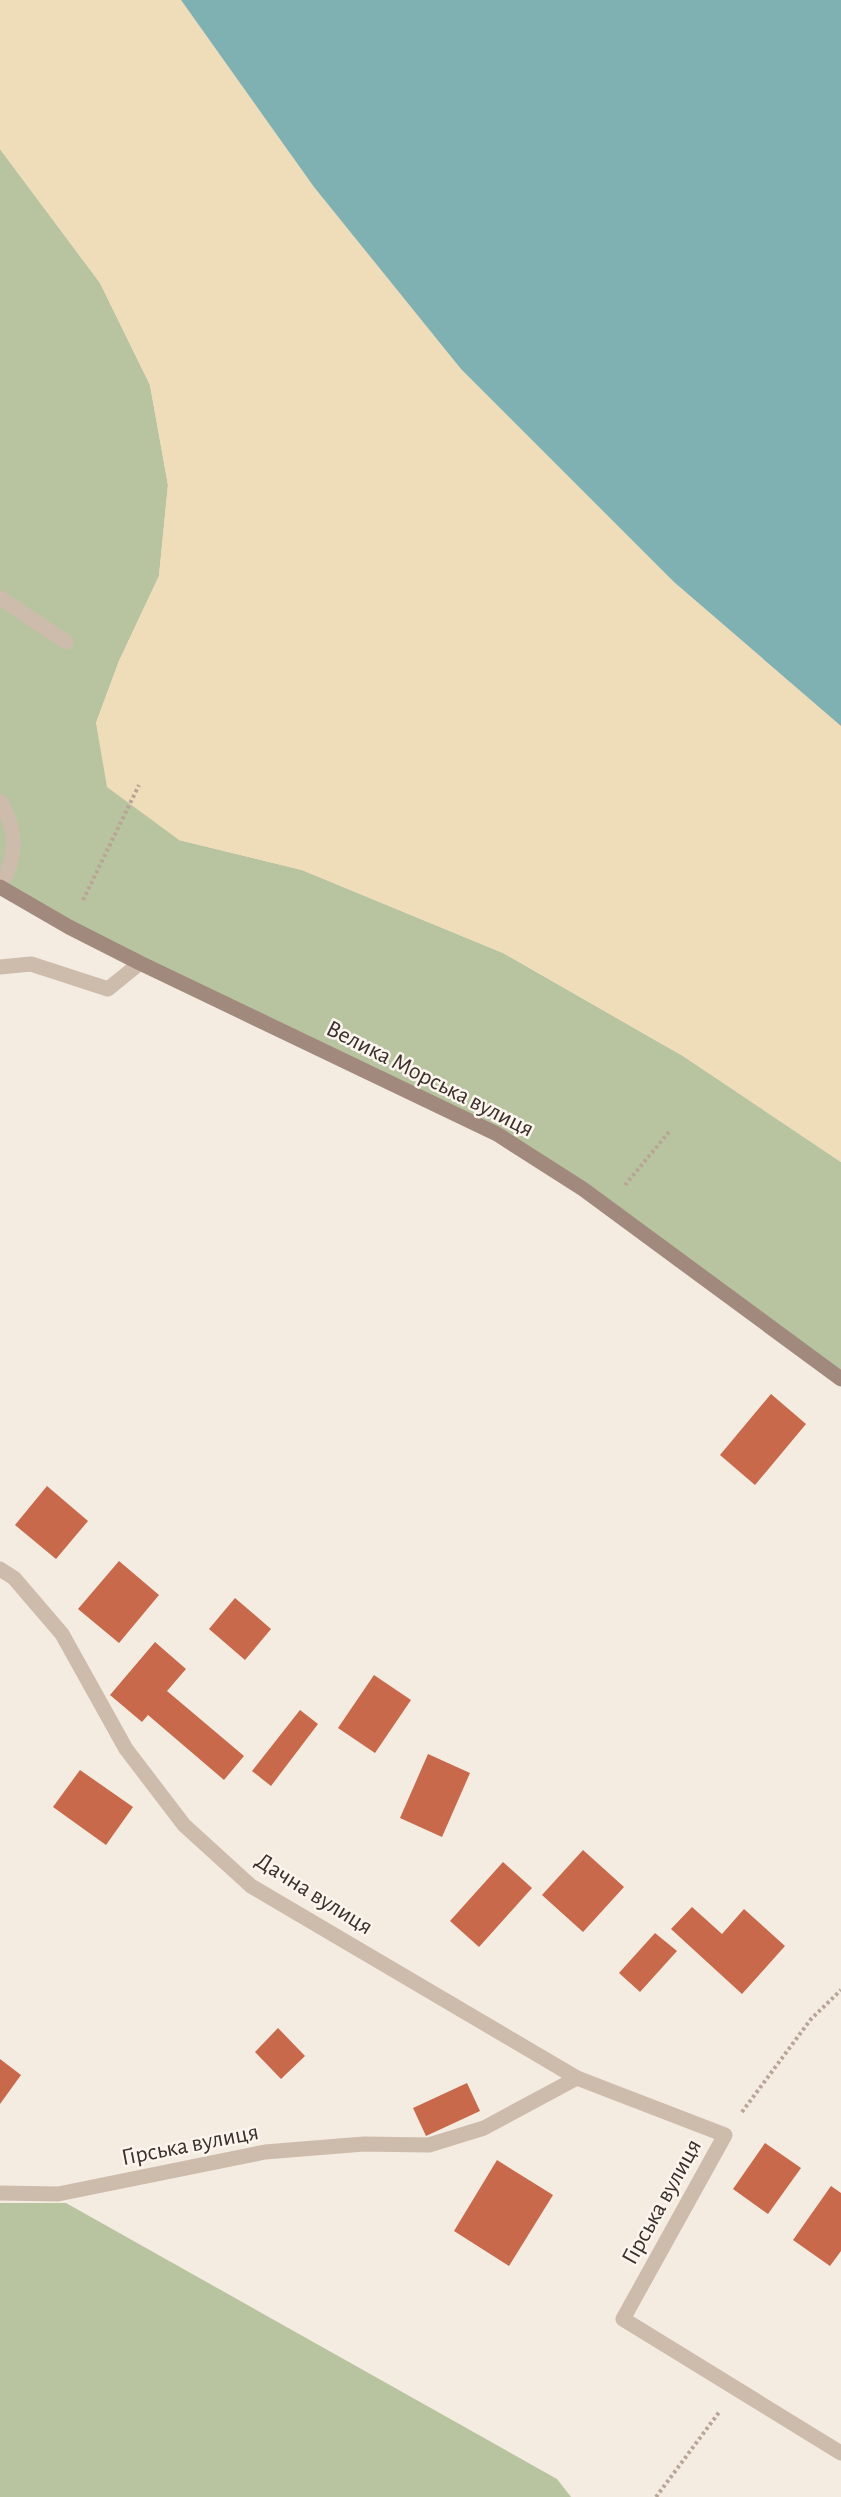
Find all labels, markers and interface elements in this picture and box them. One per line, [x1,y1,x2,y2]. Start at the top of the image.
street label: Велика Морська вулиця [322,1016,538,1142]
street label: Дачна вулиця [251,1848,377,1940]
street label: Гірська вулиця [119,2120,261,2170]
street label: Гірська вулиця [618,2135,706,2269]

